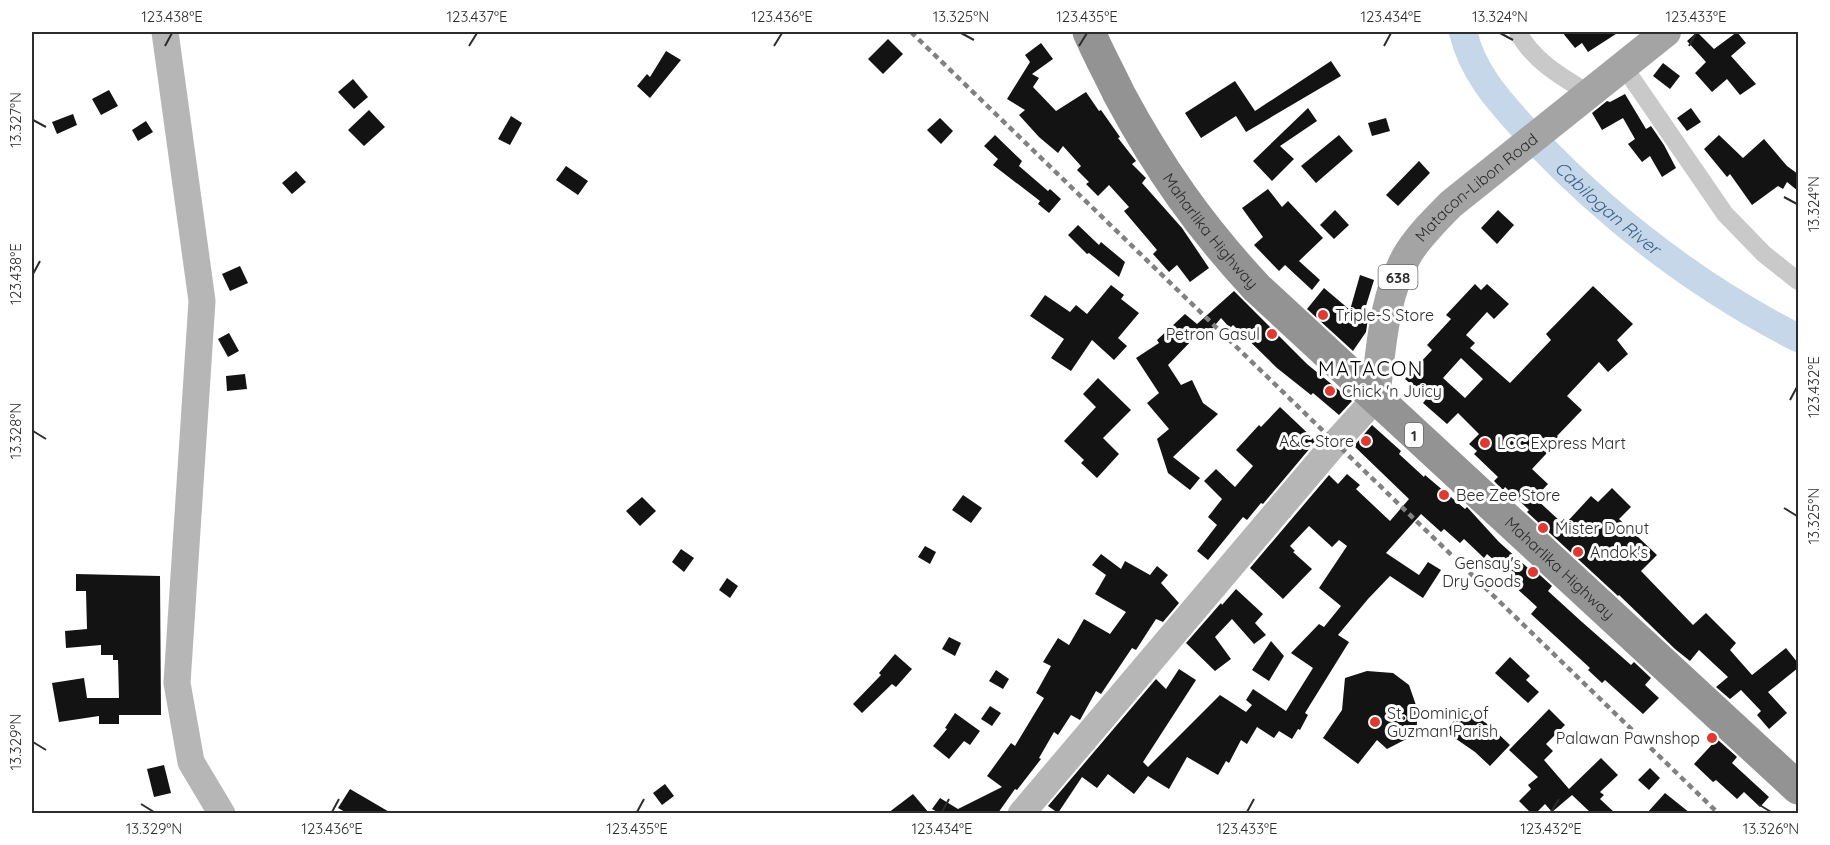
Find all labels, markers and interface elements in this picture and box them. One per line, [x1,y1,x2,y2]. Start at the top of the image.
text: 123.438°E [141,7,203,26]
text: 123.437°E [447,7,507,26]
text: 123.436°E [751,7,813,26]
text: 13.325°N [933,7,989,26]
text: 123.435°E [1056,7,1118,26]
text: 123.434°E [1360,7,1422,26]
text: 13.324°N [1472,7,1528,26]
text: 123.433°E [1665,7,1727,26]
text: 13.327°N [6,92,25,148]
street label: Matacon-Libon Road [1411,129,1542,246]
water label: Cabilogan River [1550,156,1667,261]
street label: Maharlika Highway [1159,169,1263,293]
text: 13.324°N [1804,176,1823,232]
text: 123.438°E [6,243,25,305]
road number: 638 [1378,265,1418,289]
place label: Triple-S Store [1335,305,1434,325]
marker: Triple-S Store [1316,308,1330,322]
place label: Petron Gasul [1166,324,1260,344]
marker: Petron Gasul [1265,327,1279,341]
district label: MATACON [1318,356,1424,381]
text: 123.432°E [1804,356,1823,418]
place label: Chick 'n Juicy [1342,381,1442,401]
marker: Chick 'n Juicy [1323,384,1337,398]
text: 13.328°N [6,403,25,459]
road number: 1 [1405,423,1423,447]
place label: A&C Store [1279,431,1354,451]
place label: LCC Express Mart [1497,433,1626,453]
marker: A&C Store [1359,434,1373,448]
marker: LCC Express Mart [1478,436,1492,450]
place label: Bee Zee Store [1456,485,1560,505]
marker: Bee Zee Store [1437,488,1451,502]
text: 13.325°N [1804,488,1823,544]
street label: Maharlika Highway [1501,512,1619,624]
place label: Mister Donut [1555,518,1649,538]
marker: Mister Donut [1536,521,1550,535]
place label: Andok's [1590,542,1648,562]
marker: Andok's [1571,545,1585,559]
place label: Gensay's Dry Goods [1442,553,1521,591]
marker: Gensay's Dry Goods [1526,565,1540,579]
place label: St. Dominic of Guzman Parish [1387,703,1498,741]
text: 13.329°N [6,714,25,770]
marker: St. Dominic of Guzman Parish [1368,715,1382,729]
place label: Palawan Pawnshop [1556,728,1700,748]
marker: Palawan Pawnshop [1705,731,1719,745]
text: 13.329°N [126,819,182,838]
text: 123.436°E [301,819,363,838]
text: 123.435°E [606,819,668,838]
text: 123.434°E [911,819,973,838]
text: 123.433°E [1216,819,1278,838]
text: 123.432°E [1520,819,1582,838]
text: 13.326°N [1743,819,1799,838]

